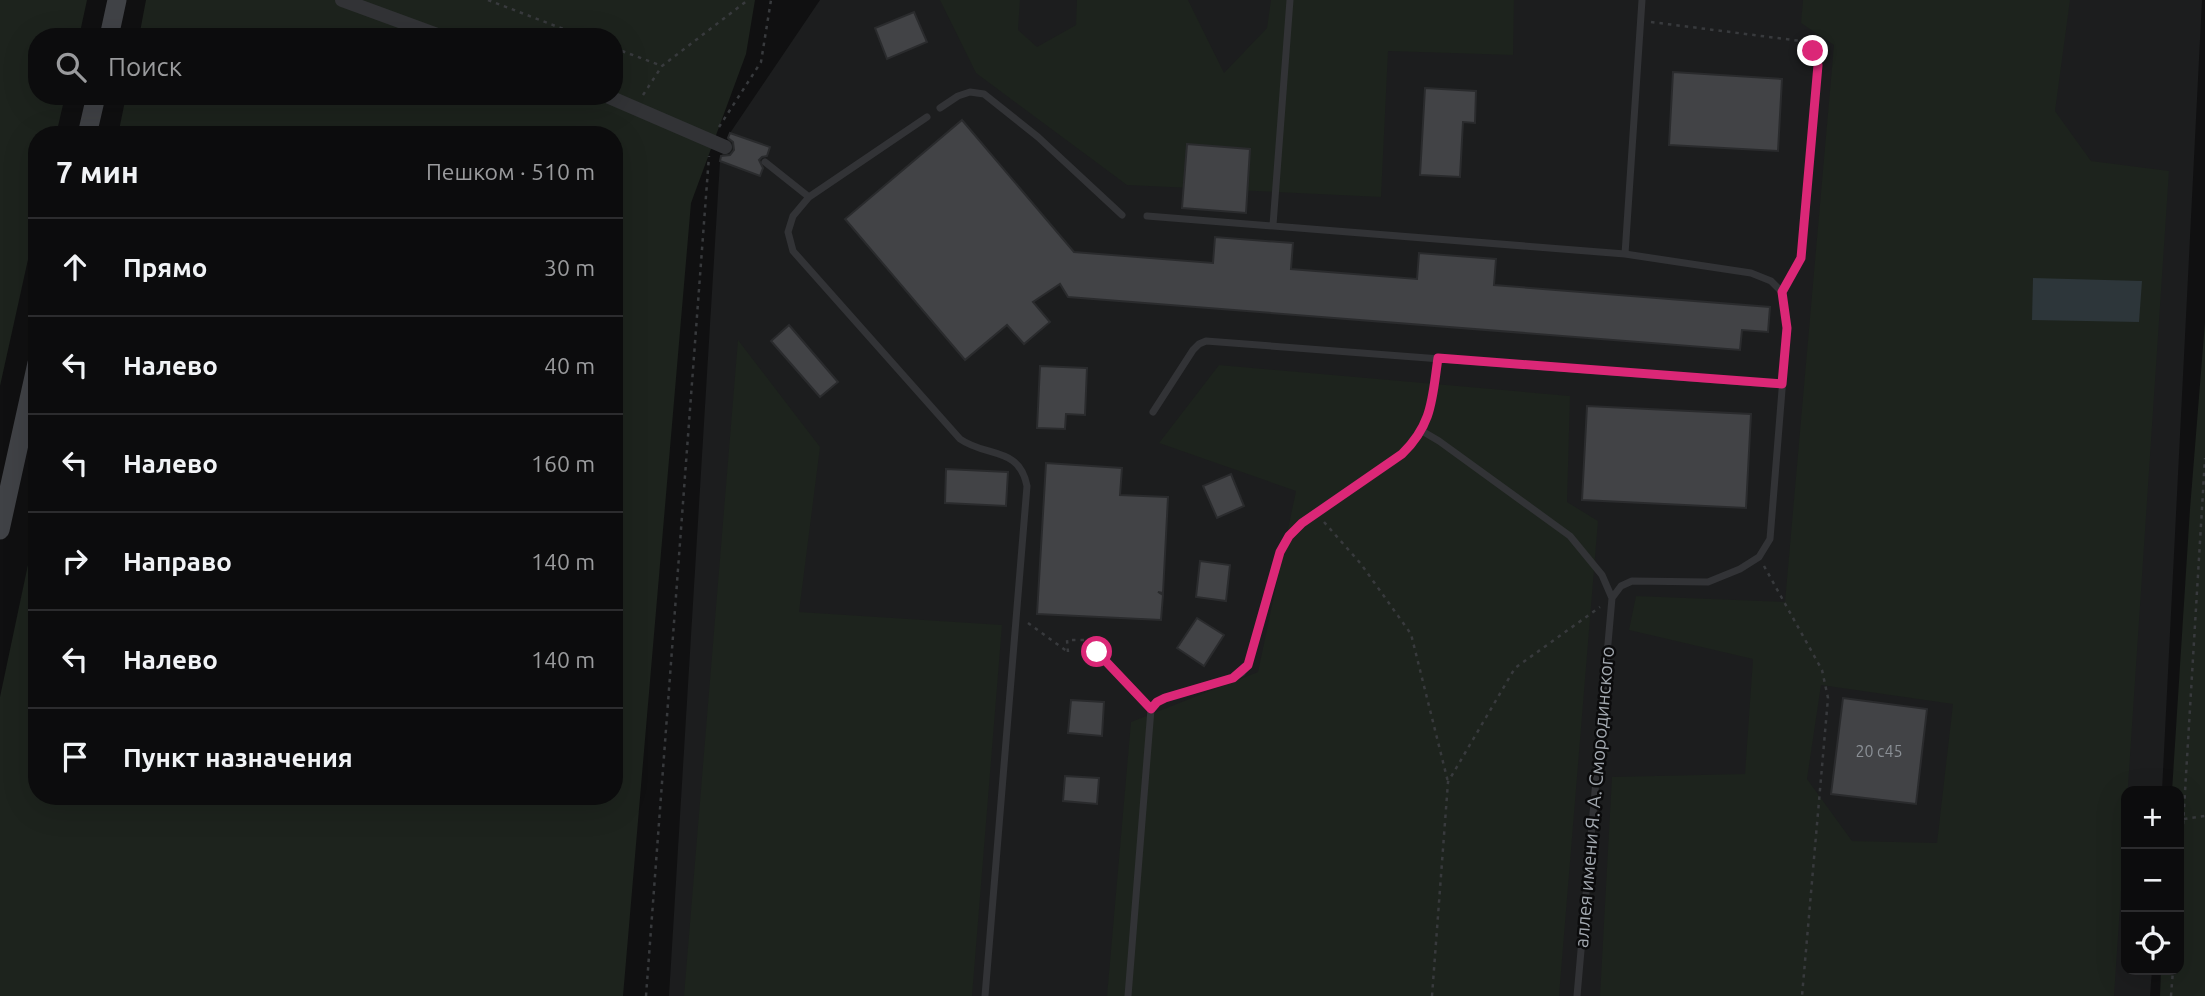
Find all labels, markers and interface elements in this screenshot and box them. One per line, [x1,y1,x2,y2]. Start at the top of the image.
search box [28,28,623,105]
route end [1797,35,1828,66]
icon: search [52,48,90,86]
text: Поиск [108,52,182,81]
text: 7 мин [56,155,139,189]
text: Пешком · 510 m [426,159,595,184]
icon: ahead [56,248,94,286]
text: Прямо [123,253,207,282]
text: 30 m [544,255,595,280]
icon: left [56,346,94,384]
text: Налево [123,351,218,380]
text: 40 m [544,353,595,378]
icon: left [56,444,94,482]
text: Налево [123,449,218,478]
text: 160 m [531,451,595,476]
icon: right [56,542,94,580]
text: Направо [123,547,232,576]
text: 140 m [531,549,595,574]
route start [1081,636,1112,667]
icon: left [56,640,94,678]
text: Налево [123,645,218,674]
street label: аллея имени Я. А. Смородинского [1570,645,1618,949]
text: 140 m [531,647,595,672]
icon: arrive [56,738,94,776]
house number: 20 с45 [1855,742,1903,760]
text: Пункт назначения [123,743,353,772]
map controls [2121,786,2184,975]
button: + [2121,786,2184,849]
button: − [2121,849,2184,912]
button: locate [2121,912,2184,975]

